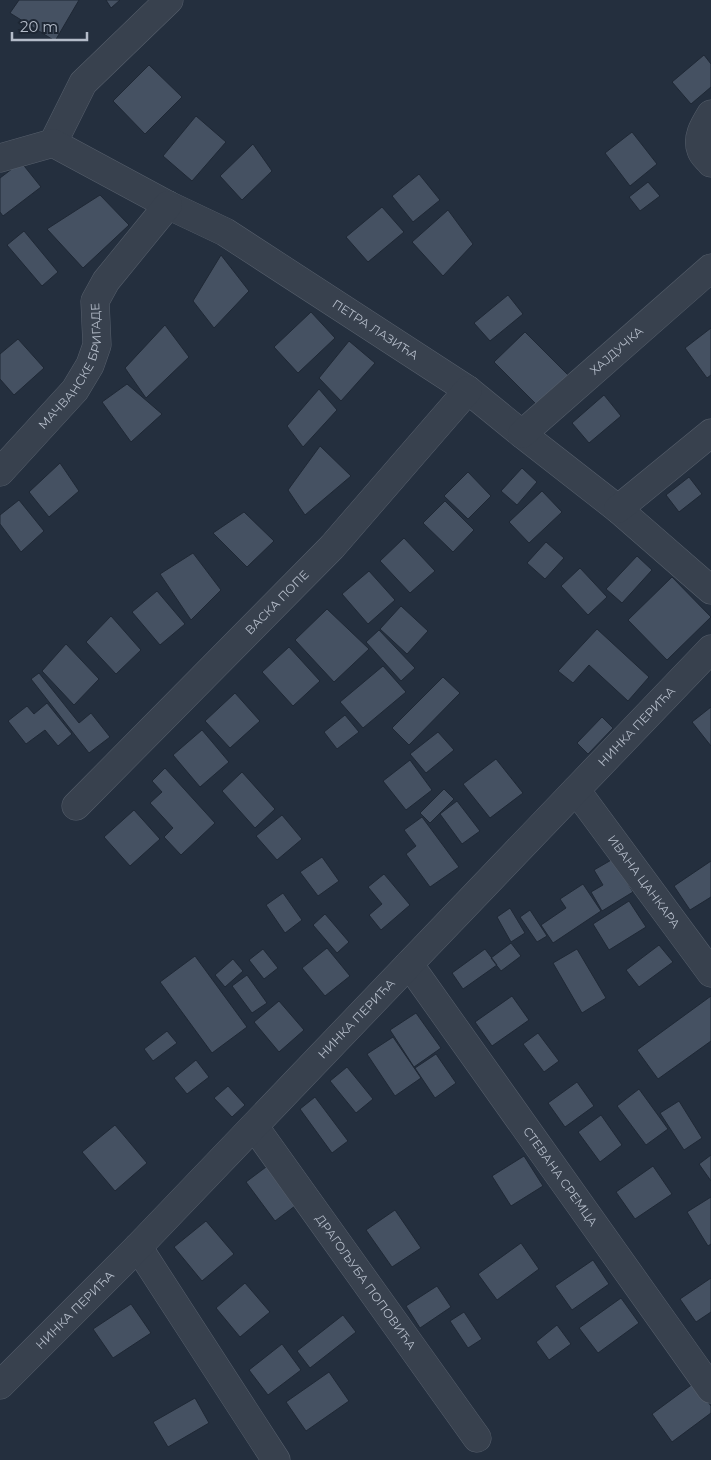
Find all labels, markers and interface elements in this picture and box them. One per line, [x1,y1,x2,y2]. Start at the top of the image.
scale bar [12,10,88,42]
text: 20 m [20,17,58,36]
street label: ПЕТРА ЛАЗИЋА [330,296,421,363]
street label: МАЧВАНСКЕ БРИГАДЕ [35,303,104,432]
street label: ХАЈДУЧКА [587,323,646,378]
street label: ВАСКА ПОПЕ [242,567,312,638]
street label: НИНКА ПЕРИЋА [595,683,678,769]
street label: ИВАНА ЦАНКАРА [605,832,683,931]
street label: НИНКА ПЕРИЋА [314,976,398,1062]
street label: СТЕВАНА СРЕМЦА [520,1124,601,1229]
street label: ДРАГОЉУБА ПОПОВИЋА [313,1211,420,1353]
street label: НИНКА ПЕРИЋА [32,1267,117,1352]

